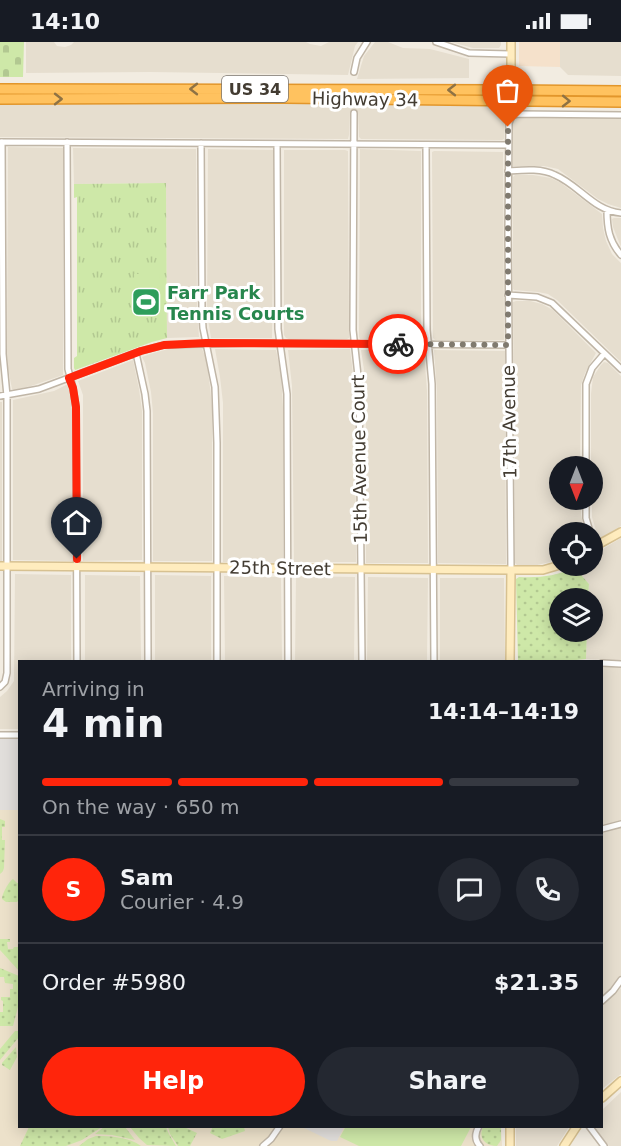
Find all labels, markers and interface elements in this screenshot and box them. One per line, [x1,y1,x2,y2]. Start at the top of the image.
text: 14:10 [30,9,100,34]
pin [482,65,533,127]
icon: bag [491,74,524,107]
road number: US 34 [222,76,288,102]
one-way arrow [190,83,199,95]
one-way arrow [448,84,457,96]
street label: Highway 34 [312,88,418,110]
one-way arrow [54,93,63,105]
one-way arrow [561,95,570,107]
place label: Farr Park Tennis Courts [167,282,304,324]
sports icon: Farr Park Tennis Courts [130,286,162,318]
courier [368,314,428,374]
icon: bike [382,328,415,361]
street label: 17th Avenue [498,365,520,479]
street label: 15th Avenue Court [347,374,371,544]
north arrow [549,456,603,510]
map controls [549,456,603,642]
pin [51,497,102,559]
icon: home [60,506,93,539]
button: locate [549,522,603,576]
street label: 25th Street [229,557,331,579]
button: layers [549,588,603,642]
text: Arriving in [42,677,145,701]
text: 14:14–14:19 [428,699,579,724]
text: 4 min [42,701,164,746]
text: On the way · 650 m [42,795,240,819]
button: chat [438,858,501,921]
button: phone [516,858,579,921]
text: Sam [120,865,174,890]
text: S [66,877,81,902]
text: Courier · 4.9 [120,890,244,914]
text: Order #5980 [42,970,186,995]
text: $21.35 [494,970,579,995]
button: Help [42,1047,305,1116]
button: Share [317,1047,579,1116]

